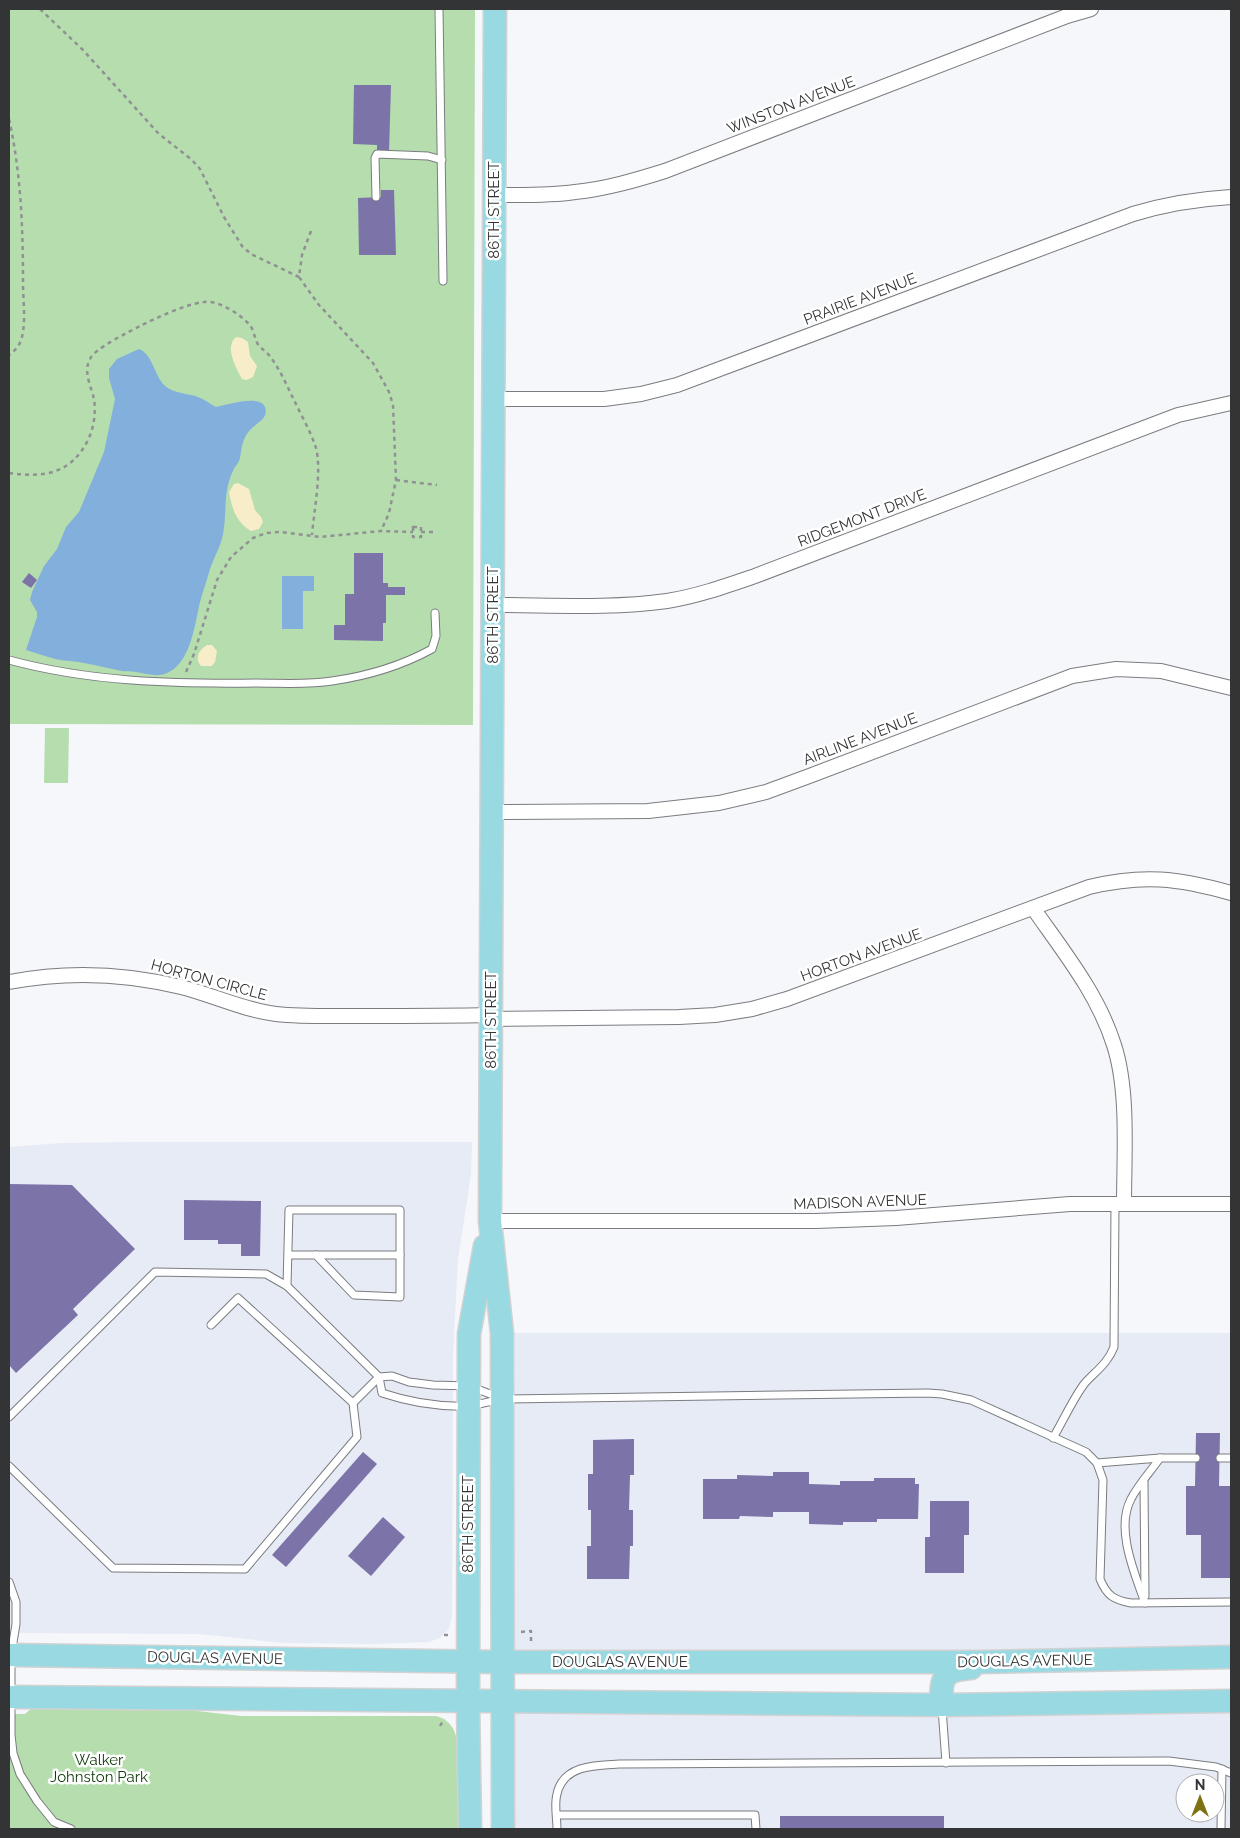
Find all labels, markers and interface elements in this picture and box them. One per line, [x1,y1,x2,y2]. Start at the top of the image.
street label: WINSTON AVENUE [724,72,858,138]
street label: 86TH STREET [485,161,503,259]
street label: PRAIRIE AVENUE [801,269,919,329]
street label: RIDGEMONT DRIVE [795,485,929,551]
street label: 86TH STREET [484,566,502,664]
street label: AIRLINE AVENUE [800,709,920,769]
street label: HORTON AVENUE [798,925,924,985]
street label: HORTON CIRCLE [149,956,269,1004]
street label: 86TH STREET [482,971,500,1069]
street label: MADISON AVENUE [793,1191,927,1213]
street label: 86TH STREET [459,1475,477,1573]
street label: DOUGLAS AVENUE [147,1648,283,1668]
street label: DOUGLAS AVENUE [957,1651,1093,1671]
street label: DOUGLAS AVENUE [552,1653,688,1671]
park label: Walker Johnston Park [50,1751,148,1786]
north arrow [1175,1773,1225,1823]
text: N [1195,1777,1205,1793]

